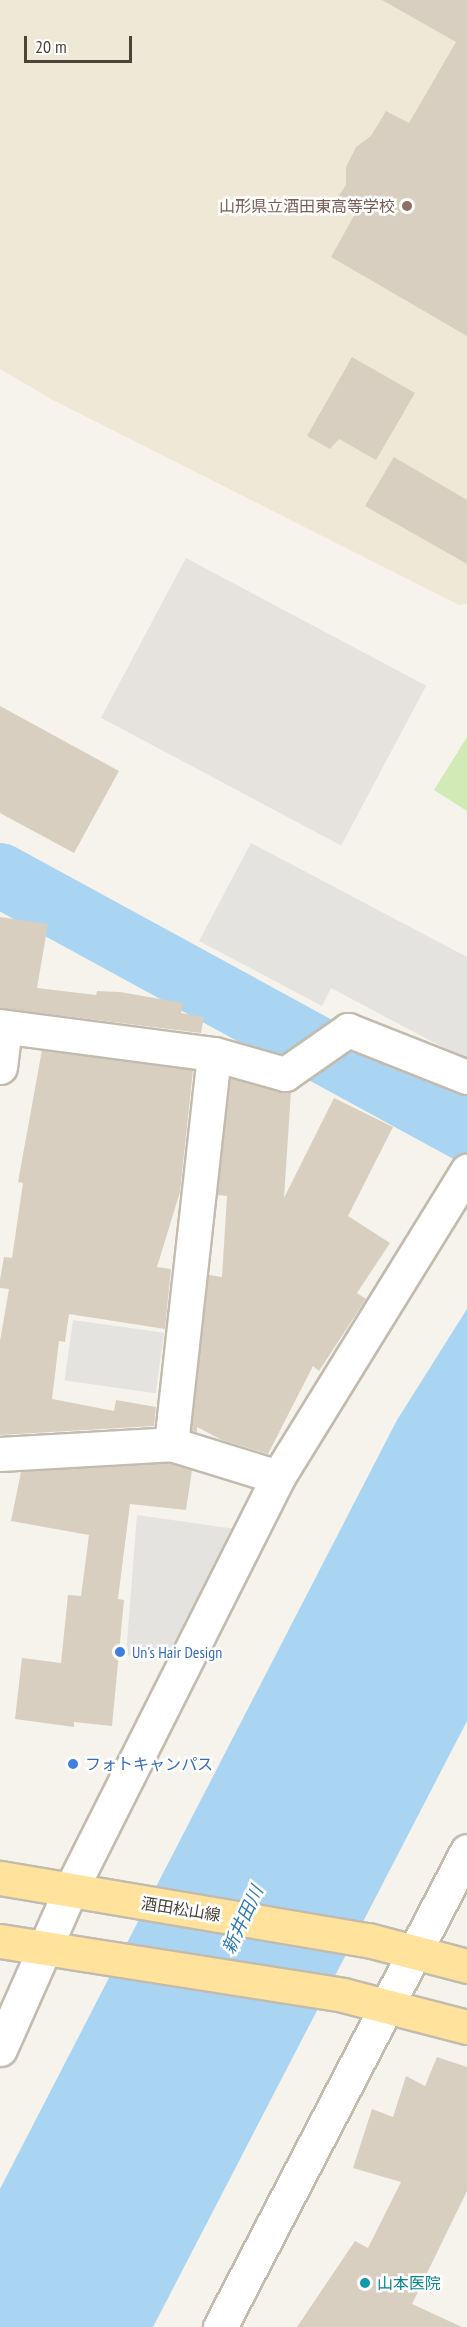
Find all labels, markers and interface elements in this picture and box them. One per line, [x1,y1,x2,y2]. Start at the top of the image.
scale bar [27,24,135,62]
text: 20 m [35,35,67,58]
place label: 山形県立酒田東高等学校 [219,196,395,216]
marker: 山形県立酒田東高等学校 [400,199,414,213]
place label: Un's Hair Design [132,1642,222,1662]
marker: Un's Hair Design [113,1645,127,1659]
place label: フォトキャンパス [85,1754,213,1774]
marker: フォトキャンパス [66,1757,80,1771]
water label: 新井田川 [218,1883,268,1957]
street label: 酒田松山線 [140,1893,222,1925]
place label: 山本医院 [377,2273,441,2293]
marker: 山本医院 [358,2276,372,2290]

